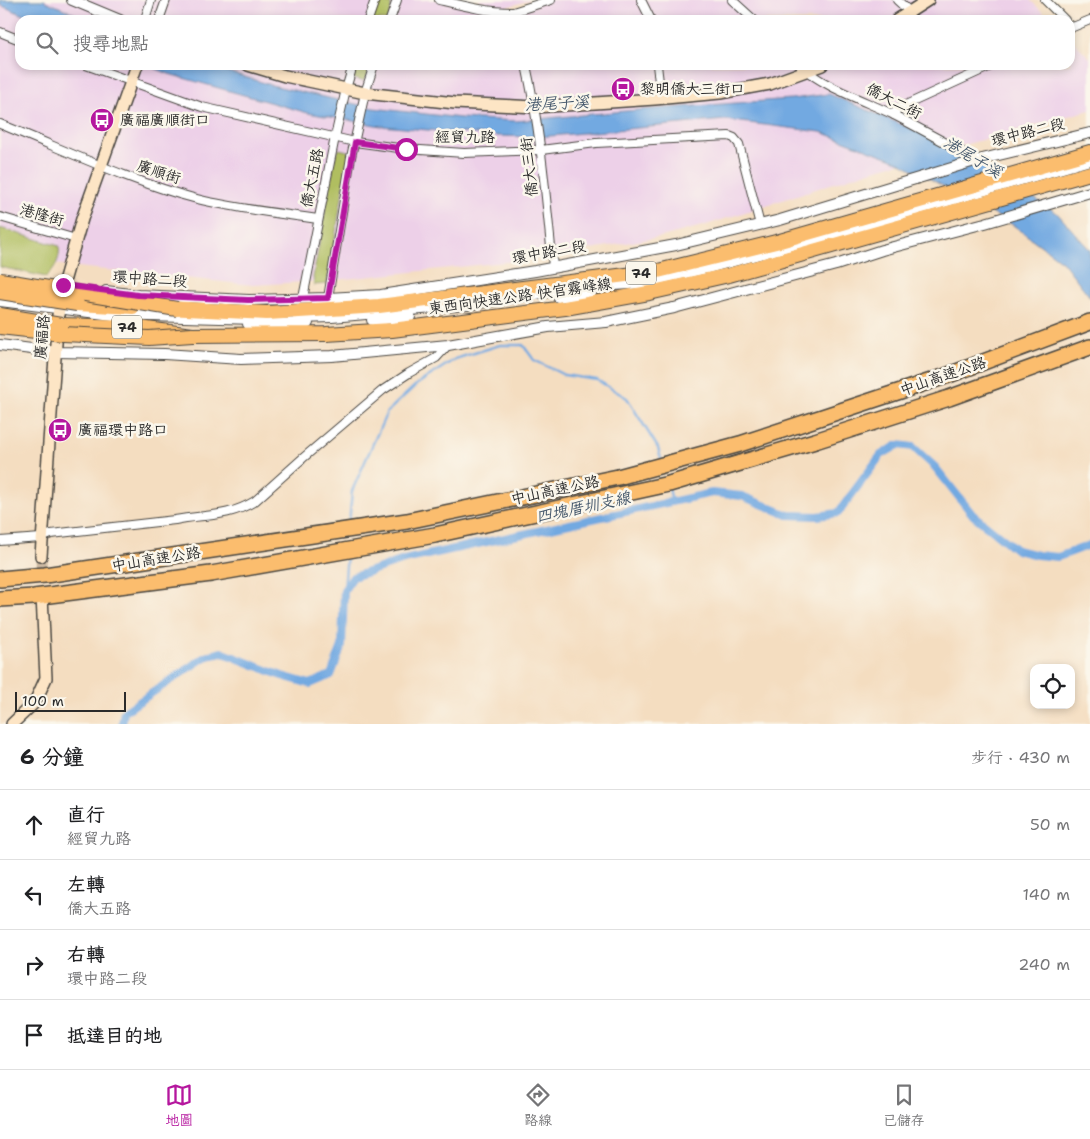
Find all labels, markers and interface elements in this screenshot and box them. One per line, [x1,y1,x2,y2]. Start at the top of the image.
search box [15,15,1075,70]
icon: search [33,29,61,57]
text: 搜尋地點 [73,31,149,56]
bus stop icon: 黎明僑大三街口 [610,76,636,102]
street label: 僑大二街 [863,78,925,124]
place label: 黎明僑大三街口 [640,79,745,99]
water label: 港尾子溪 [524,91,590,115]
bus stop icon: 廣福廣順街口 [89,107,115,133]
place label: 廣福廣順街口 [120,110,210,130]
street label: 環中路二段 [989,113,1067,151]
street label: 經貿九路 [435,127,495,147]
water label: 港尾子溪 [940,132,1007,183]
street label: 僑大三街 [516,136,542,198]
route start [395,138,418,161]
street label: 僑大五路 [296,147,328,209]
street label: 廣順街 [135,156,183,188]
street label: 港隆街 [18,199,66,231]
street label: 環中路二段 [510,236,588,268]
road number: 74 [626,262,656,284]
street label: 環中路二段 [112,266,188,292]
street label: 東西向快速公路 快官霧峰線 [427,273,613,319]
route end [52,274,75,297]
street label: 廣福路 [30,314,54,360]
road number: 74 [112,316,142,338]
street label: 中山高速公路 [897,352,989,400]
bus stop icon: 廣福環中路口 [47,417,73,443]
place label: 廣福環中路口 [78,420,168,440]
street label: 中山高速公路 [509,471,601,509]
water label: 四塊厝圳支線 [534,487,633,527]
street label: 中山高速公路 [110,542,202,576]
map controls [1030,664,1075,709]
button: locate [1030,664,1075,709]
scale bar [15,689,126,712]
text: 100 m [22,692,64,710]
text: 6 分鐘 [20,743,84,771]
text: 步行 · 430 m [971,747,1070,768]
text: 直行 [67,802,105,827]
icon: ahead [20,811,48,839]
text: 50 m [1030,814,1070,835]
text: 經貿九路 [67,828,131,849]
text: 左轉 [67,872,105,897]
icon: left [20,881,48,909]
text: 140 m [1023,884,1070,905]
text: 僑大五路 [67,898,131,919]
text: 右轉 [67,942,105,967]
icon: right [20,951,48,979]
text: 240 m [1018,954,1070,975]
text: 環中路二段 [67,968,147,989]
icon: arrive [20,1021,48,1049]
text: 抵達目的地 [67,1023,162,1048]
tab: 地圖 [165,1081,193,1129]
tab: 路線 [524,1081,552,1129]
tab: 已儲存 [883,1081,925,1129]

